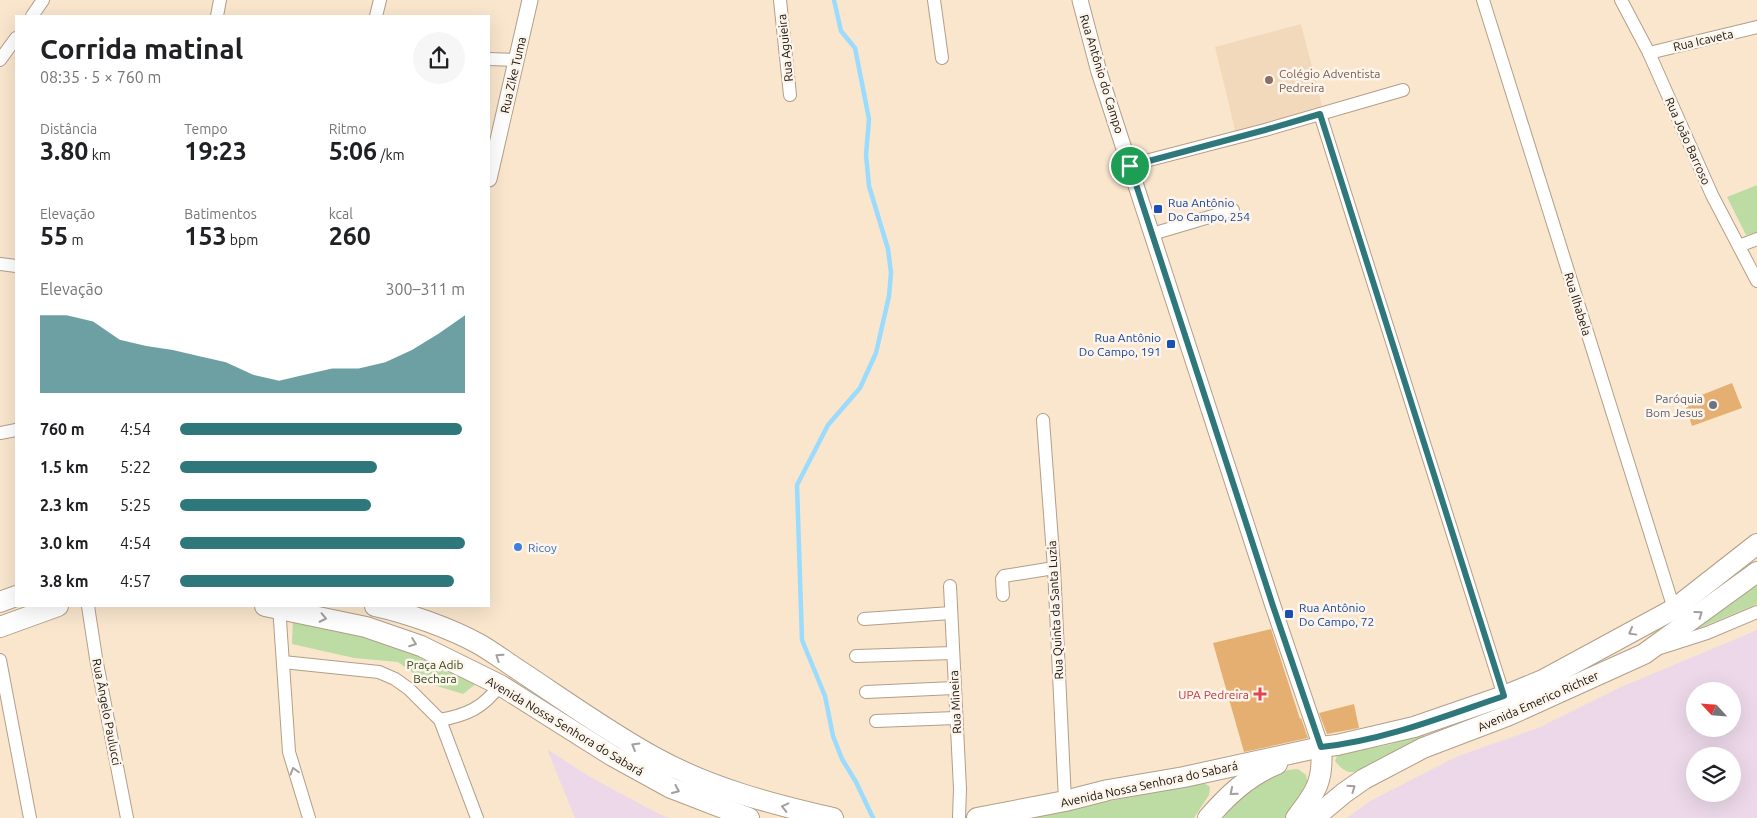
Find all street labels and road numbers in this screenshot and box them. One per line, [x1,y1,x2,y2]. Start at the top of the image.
street label: Rua Antônio do Campo [1078,13,1126,135]
street label: Rua Aguieira [775,14,795,82]
street label: Rua Icaveta [1672,27,1734,53]
street label: Rua Zike Tuma [498,36,528,114]
street label: Rua João Barroso [1663,95,1713,187]
street label: Rua Ilhabela [1562,271,1594,337]
street label: Rua Quinta da Santa Luzia [1045,540,1065,680]
street label: Rua Ângelo Paulucci [90,658,124,767]
street label: Avenida Emerico Richter [1476,668,1601,734]
street label: Rua Mineira [947,670,963,734]
street label: Avenida Nossa Senhora do Sabará [484,674,646,778]
street label: Avenida Nossa Senhora do Sabará [1059,759,1239,809]

